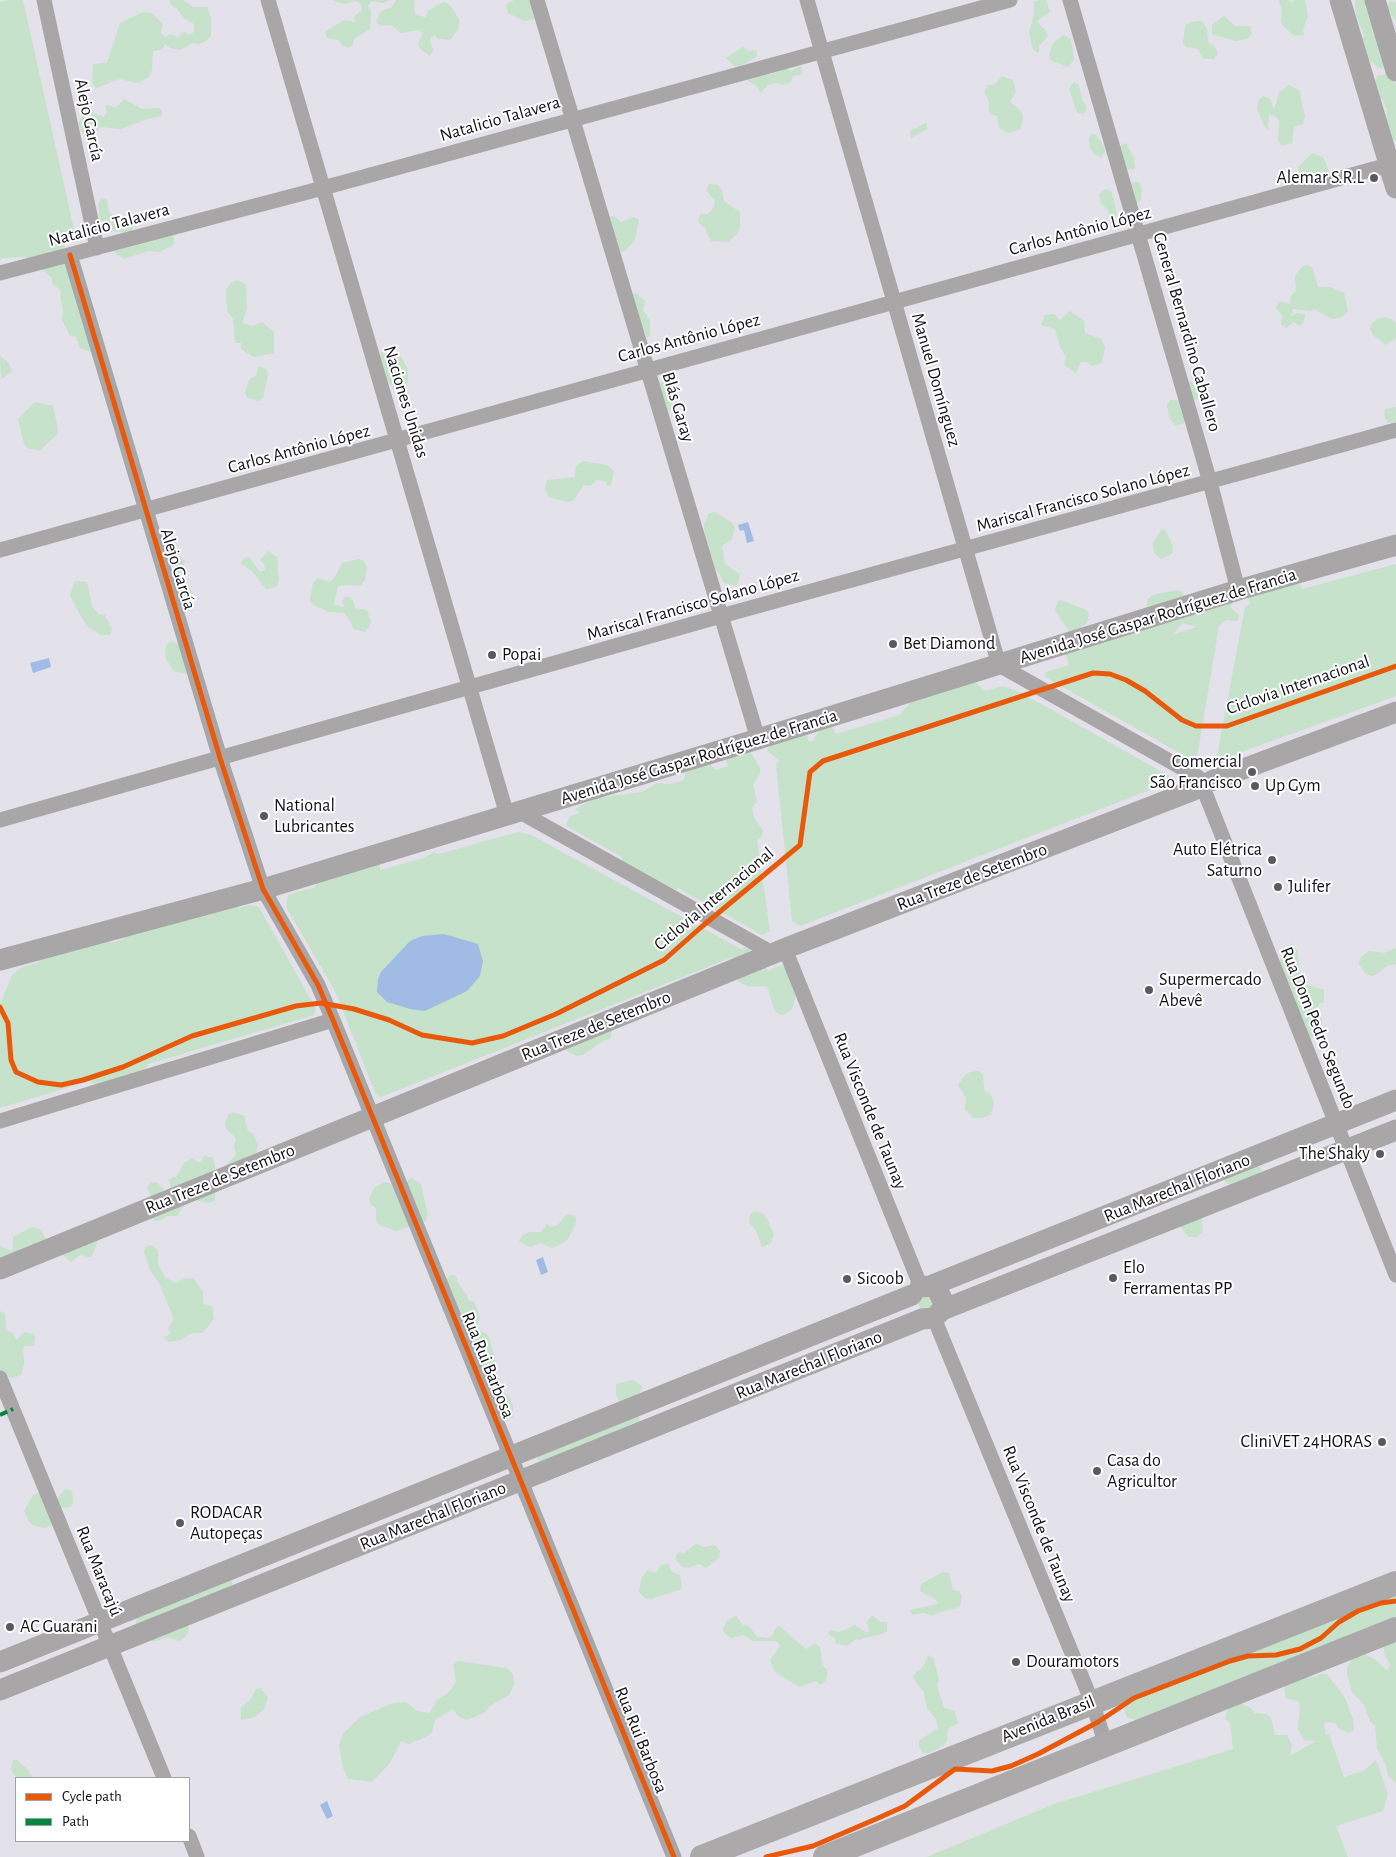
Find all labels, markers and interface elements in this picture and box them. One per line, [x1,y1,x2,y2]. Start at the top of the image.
street label: Alejo García [70,77,108,163]
street label: Natalicio Talavera [437,91,563,147]
place label: Alemar S.R.L [1276,167,1364,189]
marker: Alemar S.R.L [1368,172,1380,184]
street label: Natalicio Talavera [46,198,172,252]
street label: Carlos Antônio López [1007,202,1153,260]
street label: General Bernardino Caballero [1148,230,1226,434]
street label: Carlos Antônio López [616,309,762,367]
street label: Manuel Domínguez [907,311,965,449]
street label: Naciones Unidas [379,343,433,461]
street label: Blás Garay [657,369,699,445]
street label: Carlos Antônio López [226,420,372,478]
street label: Mariscal Francisco Solano López [974,459,1192,537]
street label: Alejo García [155,526,201,612]
street label: Mariscal Francisco Solano López [584,564,802,646]
street label: Avenida José Gaspar Rodríguez de Francia [1017,564,1299,668]
place label: Bet Diamond [903,633,995,655]
marker: Bet Diamond [887,638,899,650]
place label: Popai [502,644,541,666]
marker: Popai [486,649,498,661]
street label: Ciclovia Internacional [1224,650,1372,720]
street label: Avenida José Gaspar Rodríguez de Francia [558,705,840,809]
place label: Comercial São Francisco [1150,751,1242,794]
marker: Comercial São Francisco [1246,766,1258,778]
place label: Up Gym [1265,775,1321,797]
marker: Up Gym [1249,780,1261,792]
place label: National Lubricantes [274,795,355,838]
marker: National Lubricantes [258,810,270,822]
street label: Rua Treze de Setembro [894,838,1050,916]
place label: Auto Elétrica Saturno [1173,839,1262,882]
street label: Ciclovia Internacional [650,843,778,955]
marker: Auto Elétrica Saturno [1266,854,1278,866]
place label: Julifer [1288,876,1331,898]
marker: Julifer [1272,881,1284,893]
street label: Rua Dom Pedro Segundo [1276,944,1360,1112]
place label: Supermercado Abevê [1159,969,1262,1012]
marker: Supermercado Abevê [1143,984,1155,996]
street label: Rua Treze de Setembro [518,986,674,1066]
street label: Rua Visconde de Taunay [829,1029,911,1193]
street label: Rua Treze de Setembro [142,1139,298,1219]
place label: The Shaky [1299,1143,1370,1165]
marker: The Shaky [1374,1148,1386,1160]
street label: Rua Marechal Floriano [1101,1149,1253,1227]
place label: Elo Ferramentas PP [1123,1257,1232,1300]
place label: Sicoob [857,1268,904,1290]
marker: Elo Ferramentas PP [1107,1272,1119,1284]
marker: Sicoob [841,1273,853,1285]
street label: Rua Rui Barbosa [457,1309,519,1421]
street label: Rua Marechal Floriano [733,1326,885,1404]
place label: CliniVET 24HORAS [1240,1431,1372,1453]
marker: CliniVET 24HORAS [1376,1436,1388,1448]
street label: Rua Visconde de Taunay [998,1442,1080,1606]
place label: Casa do Agricultor [1107,1450,1177,1492]
marker: Casa do Agricultor [1091,1465,1103,1477]
street label: Rua Marechal Floriano [357,1477,509,1555]
place label: RODACAR Autopeças [190,1502,263,1545]
marker: RODACAR Autopeças [174,1517,186,1529]
street label: Rua Maracajú [71,1523,127,1619]
place label: AC Guarani [20,1616,98,1638]
marker: AC Guarani [4,1621,16,1633]
place label: Douramotors [1026,1651,1119,1673]
marker: Douramotors [1010,1656,1022,1668]
street label: Rua Rui Barbosa [610,1684,672,1796]
street label: Avenida Brasil [998,1690,1098,1748]
legend [15,1777,190,1842]
text: Cycle path [62,1789,122,1804]
text: Path [62,1814,89,1829]

